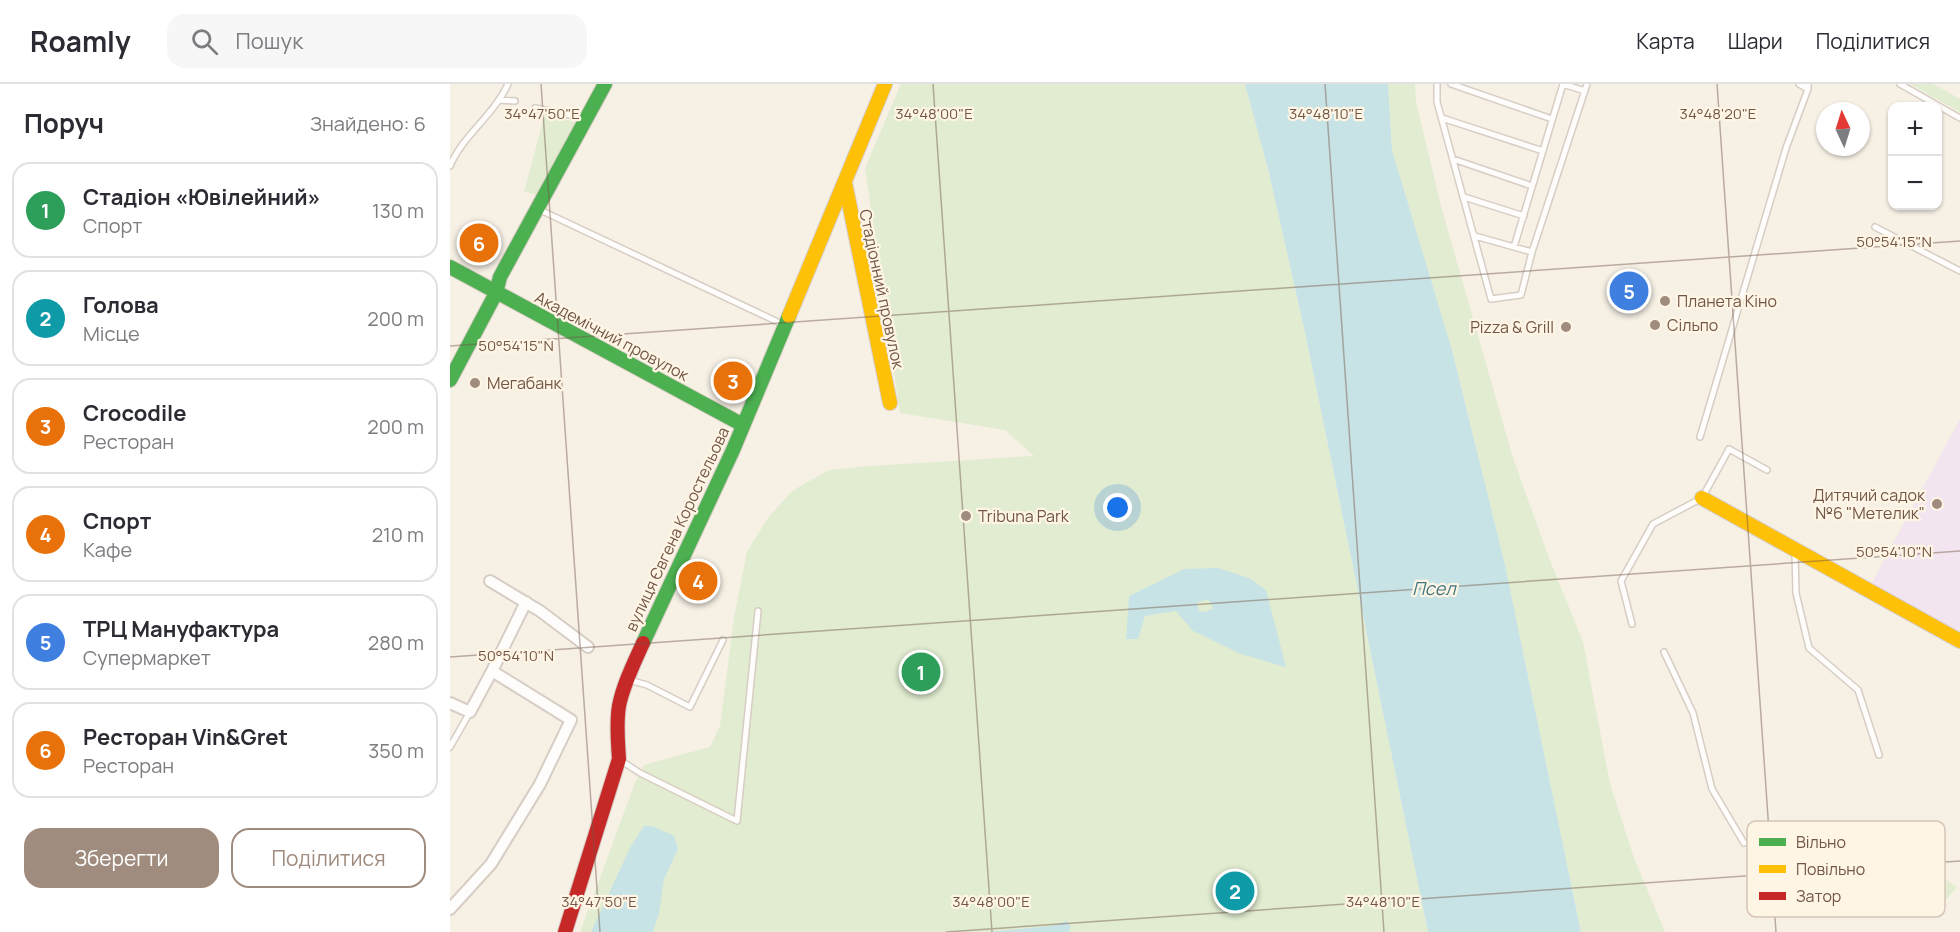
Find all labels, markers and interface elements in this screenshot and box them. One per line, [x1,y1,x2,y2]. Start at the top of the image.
search box [167,14,587,68]
text: Roamly [30,22,131,60]
icon: search [188,25,221,58]
text: Пошук [236,26,303,56]
text: Карта [1636,27,1695,55]
text: Шари [1728,27,1783,55]
text: Поділитися [1816,27,1930,55]
north arrow [1816,102,1870,156]
map controls [1888,102,1942,210]
button: + [1888,102,1942,156]
text: 34°47'50"E [504,103,580,124]
text: 34°48'00"E [895,103,973,124]
text: 34°48'10"E [1289,103,1363,124]
text: 34°48'20"E [1680,103,1756,124]
text: Поруч [24,105,104,141]
text: Знайдено: 6 [310,110,426,137]
button: − [1888,156,1942,210]
text: Стадіон «Ювілейний» [83,182,321,212]
text: 1 [41,197,50,224]
text: 130 m [372,197,424,224]
street label: Стадіонний провулок [854,207,910,372]
text: Спорт [83,212,143,239]
pin: 6 [459,220,498,266]
text: 50°54'15"N [1856,231,1932,252]
pin: 5 [1610,268,1648,314]
street label: Академічний провулок [531,286,694,386]
text: Голова [83,290,159,320]
place label: Планета Кіно [1677,290,1777,312]
marker: Планета Кіно [1658,294,1672,308]
text: 2 [40,305,51,332]
text: 200 m [367,305,424,332]
place label: Сільпо [1667,314,1718,336]
place label: Pizza & Grill [1470,316,1554,338]
marker: Сільпо [1648,318,1662,332]
text: Місце [83,320,140,347]
marker: Pizza & Grill [1559,320,1573,334]
text: 50°54'15"N [478,335,554,356]
pin: 3 [714,358,752,404]
place label: Мегабанк [487,372,562,394]
marker: Мегабанк [468,376,482,390]
text: Crocodile [83,398,187,428]
text: 3 [40,413,51,440]
text: 200 m [367,413,424,440]
street label: вулиця Євгена Коростельова [620,423,734,635]
text: Ресторан [83,428,174,455]
place label: Дитячий садок №6 "Метелик" [1813,484,1926,524]
your location [1103,493,1132,522]
marker: Дитячий садок №6 "Метелик" [1930,497,1944,511]
place label: Tribuna Park [978,505,1070,527]
text: Спорт [83,506,151,536]
marker: Tribuna Park [959,509,973,523]
text: 4 [39,521,52,548]
text: 210 m [372,521,424,548]
text: Кафе [83,536,132,563]
text: 50°54'10"N [1856,541,1932,562]
pin: 4 [678,558,718,604]
water label: Псел [1412,576,1457,600]
text: ТРЦ Мануфактура [83,614,279,644]
text: 5 [40,629,51,656]
text: 280 m [368,629,424,656]
text: Супермаркет [83,644,211,671]
text: 50°54'10"N [478,645,554,666]
pin: 1 [902,650,940,694]
text: Ресторан Vin&Gret [83,722,288,752]
text: 6 [39,737,52,764]
text: 350 m [368,737,424,764]
text: Ресторан [83,752,174,779]
legend [1747,821,1945,917]
button: Зберегти [24,828,219,888]
button: Поділитися [231,828,426,888]
text: Вільно [1796,831,1846,853]
text: Повільно [1796,858,1865,880]
pin: 2 [1216,868,1254,914]
text: Затор [1796,885,1841,907]
text: 34°47'50"E [561,891,637,912]
text: 34°48'00"E [952,891,1030,912]
text: 34°48'10"E [1346,891,1420,912]

